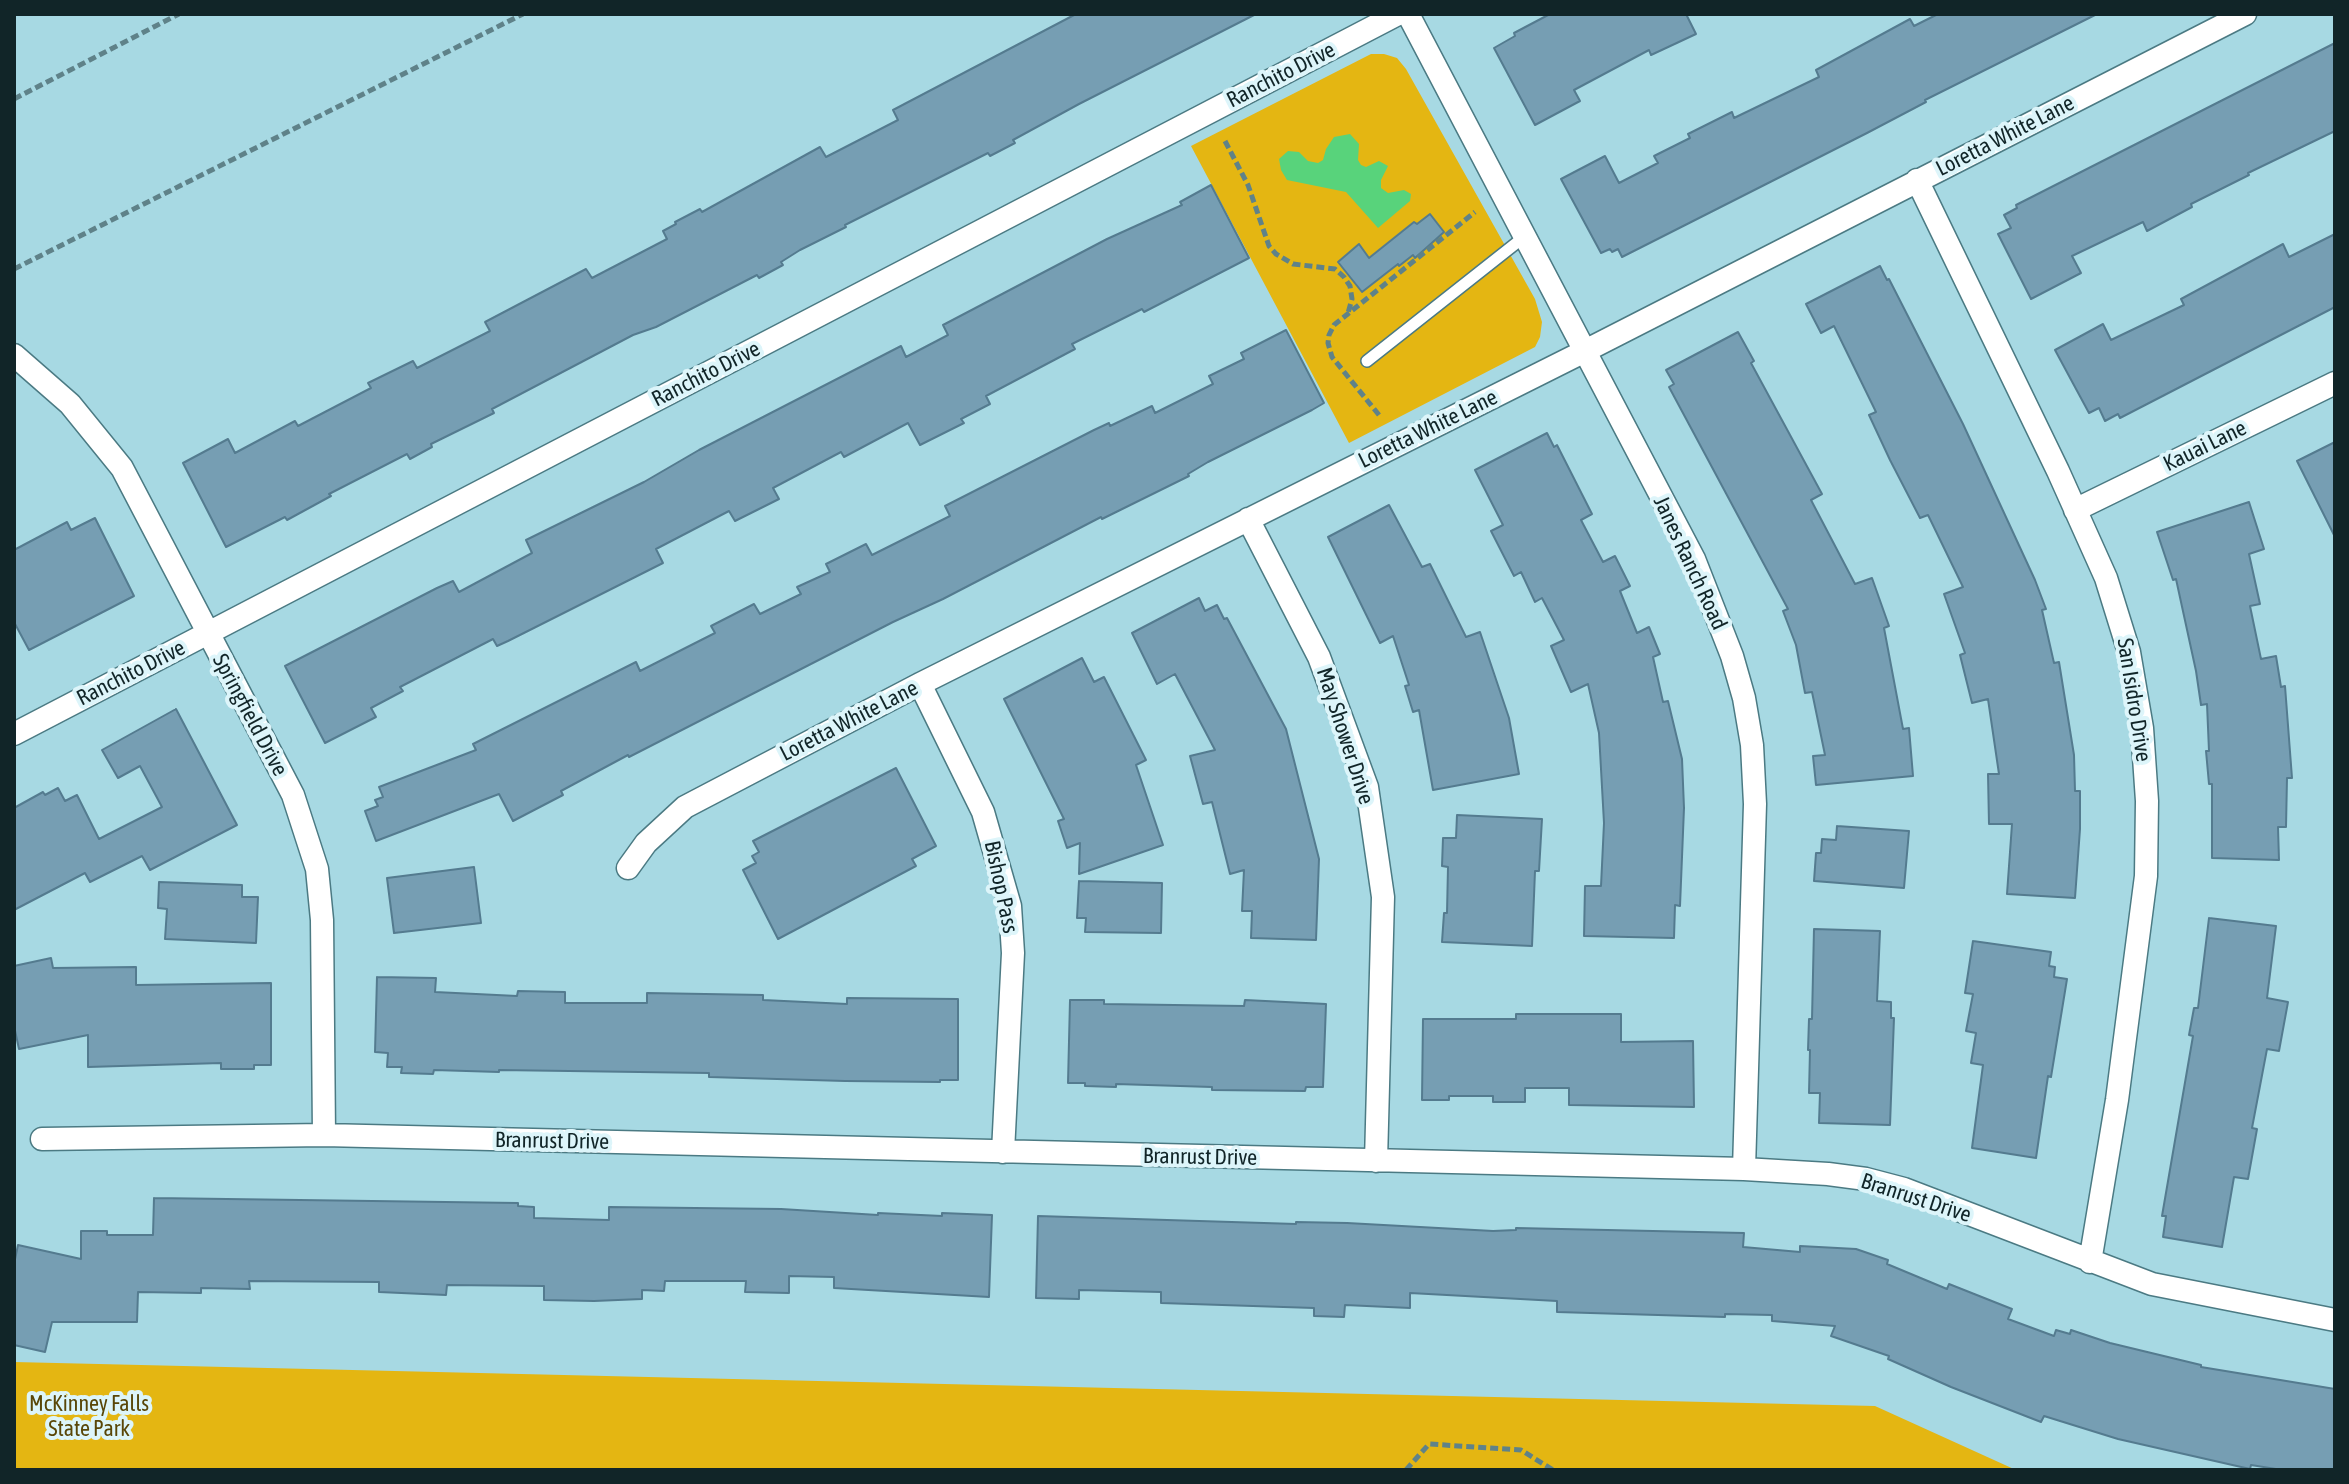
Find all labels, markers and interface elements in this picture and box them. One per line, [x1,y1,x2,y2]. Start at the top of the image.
street label: Ranchito Drive [1222,36,1340,114]
street label: Loretta White Lane [1932,90,2078,182]
street label: Ranchito Drive [647,335,765,413]
street label: Loretta White Lane [1354,384,1502,474]
street label: Kauai Lane [2159,415,2251,477]
street label: Janes Ranch Road [1648,492,1732,634]
street label: Ranchito Drive [72,634,190,712]
street label: San Isidro Drive [2111,636,2157,764]
street label: Springfield Drive [207,650,293,780]
street label: May Shower Drive [1310,664,1380,808]
street label: Loretta White Lane [776,675,922,767]
street label: Bishop Pass [978,838,1024,936]
street label: Branrust Drive [495,1127,609,1155]
street label: Branrust Drive [1143,1143,1257,1171]
street label: Branrust Drive [1858,1168,1974,1228]
park label: McKinney Falls State Park [29,1391,149,1442]

